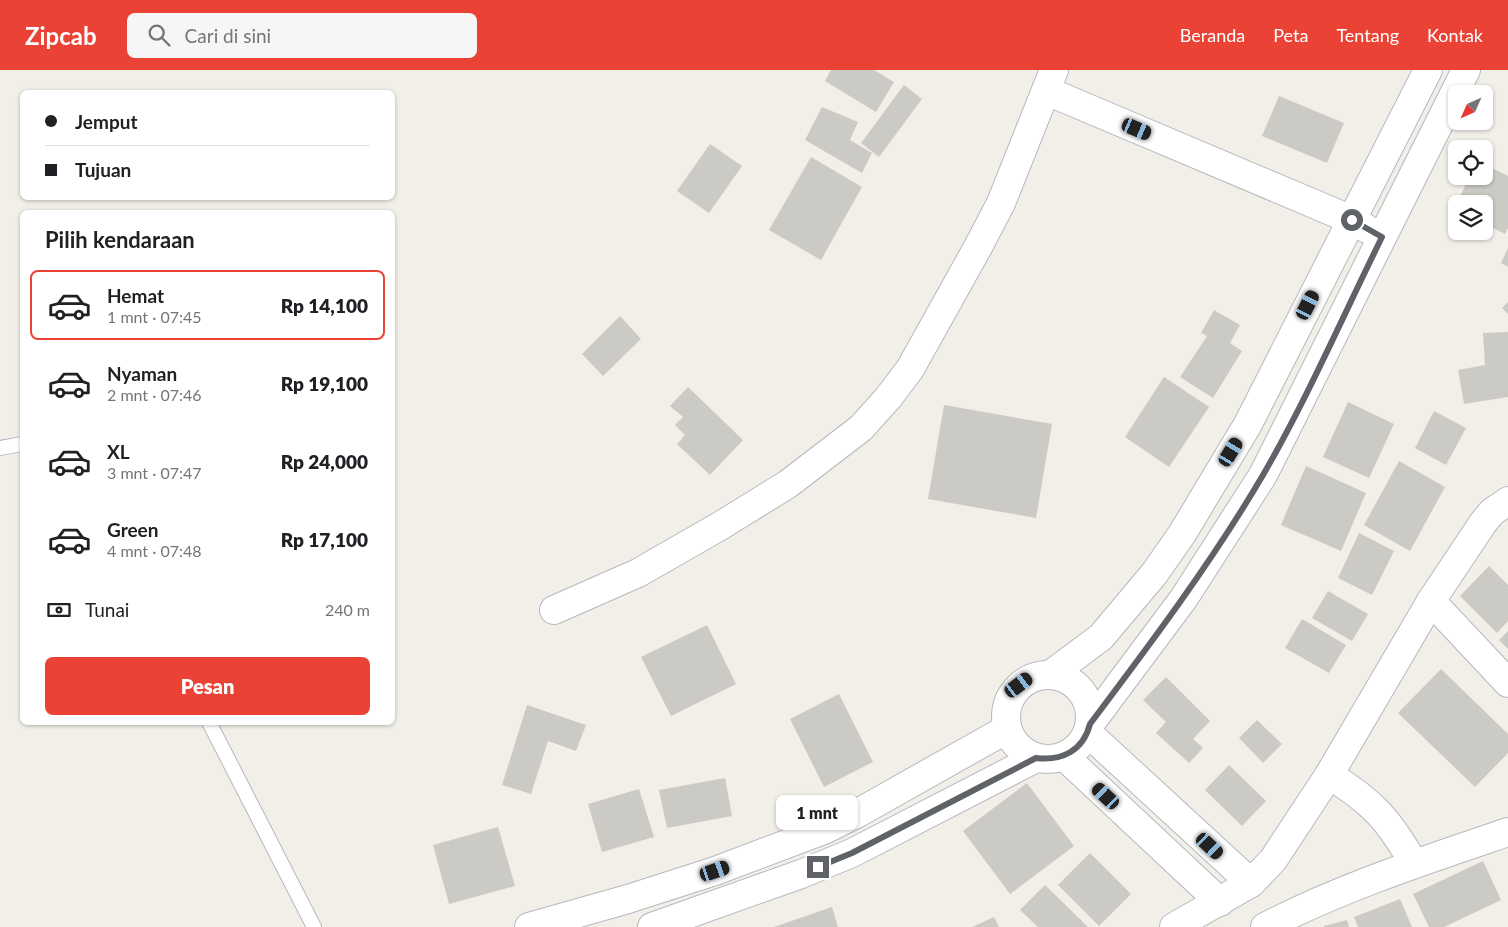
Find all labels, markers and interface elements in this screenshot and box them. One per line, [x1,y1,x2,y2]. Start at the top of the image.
search box [127,13,477,58]
text: Zipcab [25,21,97,50]
icon: search [145,21,173,49]
text: Cari di sini [185,24,271,47]
text: Beranda [1180,24,1245,46]
text: Peta [1273,24,1308,46]
text: Tentang [1336,24,1399,46]
text: Kontak [1427,24,1483,46]
north arrow [1448,85,1492,130]
map controls [1448,85,1493,240]
text: Jemput [75,110,137,133]
car [1120,116,1153,142]
button: locate [1448,140,1493,185]
text: Tujuan [75,158,131,181]
button: layers [1448,195,1493,240]
route start [1341,209,1363,231]
text: Pilih kendaraan [45,226,195,253]
icon: car [47,283,92,328]
text: Hemat [107,284,164,307]
car [1294,288,1321,322]
text: Rp 14,100 [281,294,368,317]
text: 1 mnt · 07:45 [107,307,202,326]
icon: car [47,361,92,406]
text: Nyaman [107,362,177,385]
text: Rp 19,100 [281,372,368,395]
text: 2 mnt · 07:46 [107,385,202,404]
car [1216,435,1245,469]
icon: car [47,439,92,484]
text: XL [107,440,130,463]
text: Rp 24,000 [281,450,368,473]
text: 3 mnt · 07:47 [107,463,202,482]
icon: car [47,517,92,562]
text: Green [107,518,158,541]
text: Rp 17,100 [281,528,368,551]
text: 4 mnt · 07:48 [107,541,202,560]
icon: cash [45,596,73,624]
text: Tunai [85,598,129,621]
text: 240 m [325,600,370,619]
button: Pesan [45,657,370,715]
car [1002,670,1035,700]
car [1089,780,1122,812]
callout: 1 mnt [777,794,859,830]
text: 1 mnt [796,803,838,822]
car [1193,830,1226,862]
route end [807,856,829,878]
car [698,859,731,883]

